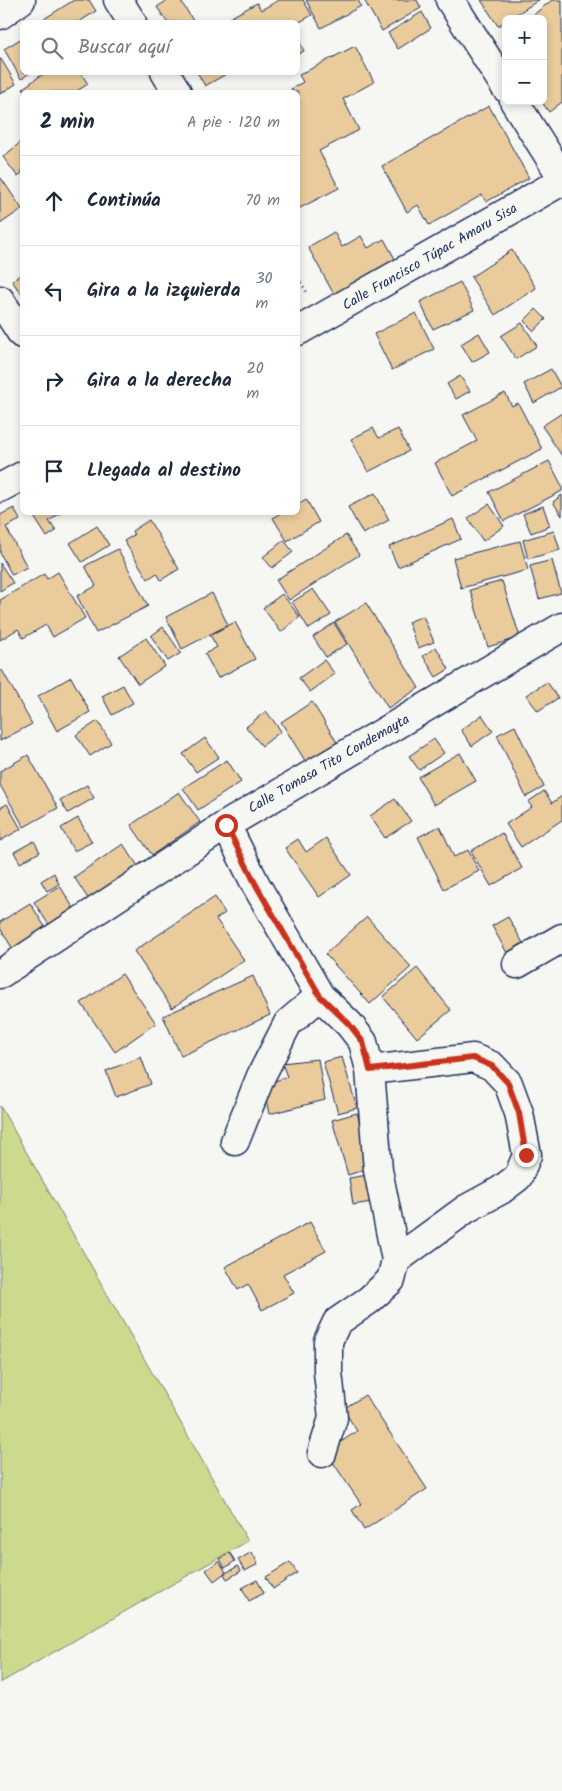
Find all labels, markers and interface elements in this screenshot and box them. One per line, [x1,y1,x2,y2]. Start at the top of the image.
map controls [502,15,547,105]
button: + [502,15,547,60]
search box [20,20,300,75]
text: Buscar aquí [78,33,170,63]
icon: search [38,34,66,62]
button: − [502,60,547,105]
text: 2 min [40,106,95,139]
text: A pie · 120 m [187,110,280,135]
text: Continúa [87,186,161,216]
icon: ahead [40,187,68,215]
text: 70 m [245,188,280,213]
street label: Calle Francisco Túpac Amaru Sisa [338,198,522,316]
text: 30 m [255,266,273,316]
text: Gira a la izquierda [87,276,240,306]
icon: left [40,277,68,305]
text: 20 m [247,356,264,406]
text: Gira a la derecha [87,366,232,396]
icon: right [40,367,68,395]
text: Llegada al destino [87,456,241,486]
icon: arrive [40,457,68,485]
street label: Calle Tomasa Tito Condemayta [244,709,414,819]
route start [215,814,238,837]
route end [515,1144,538,1167]

